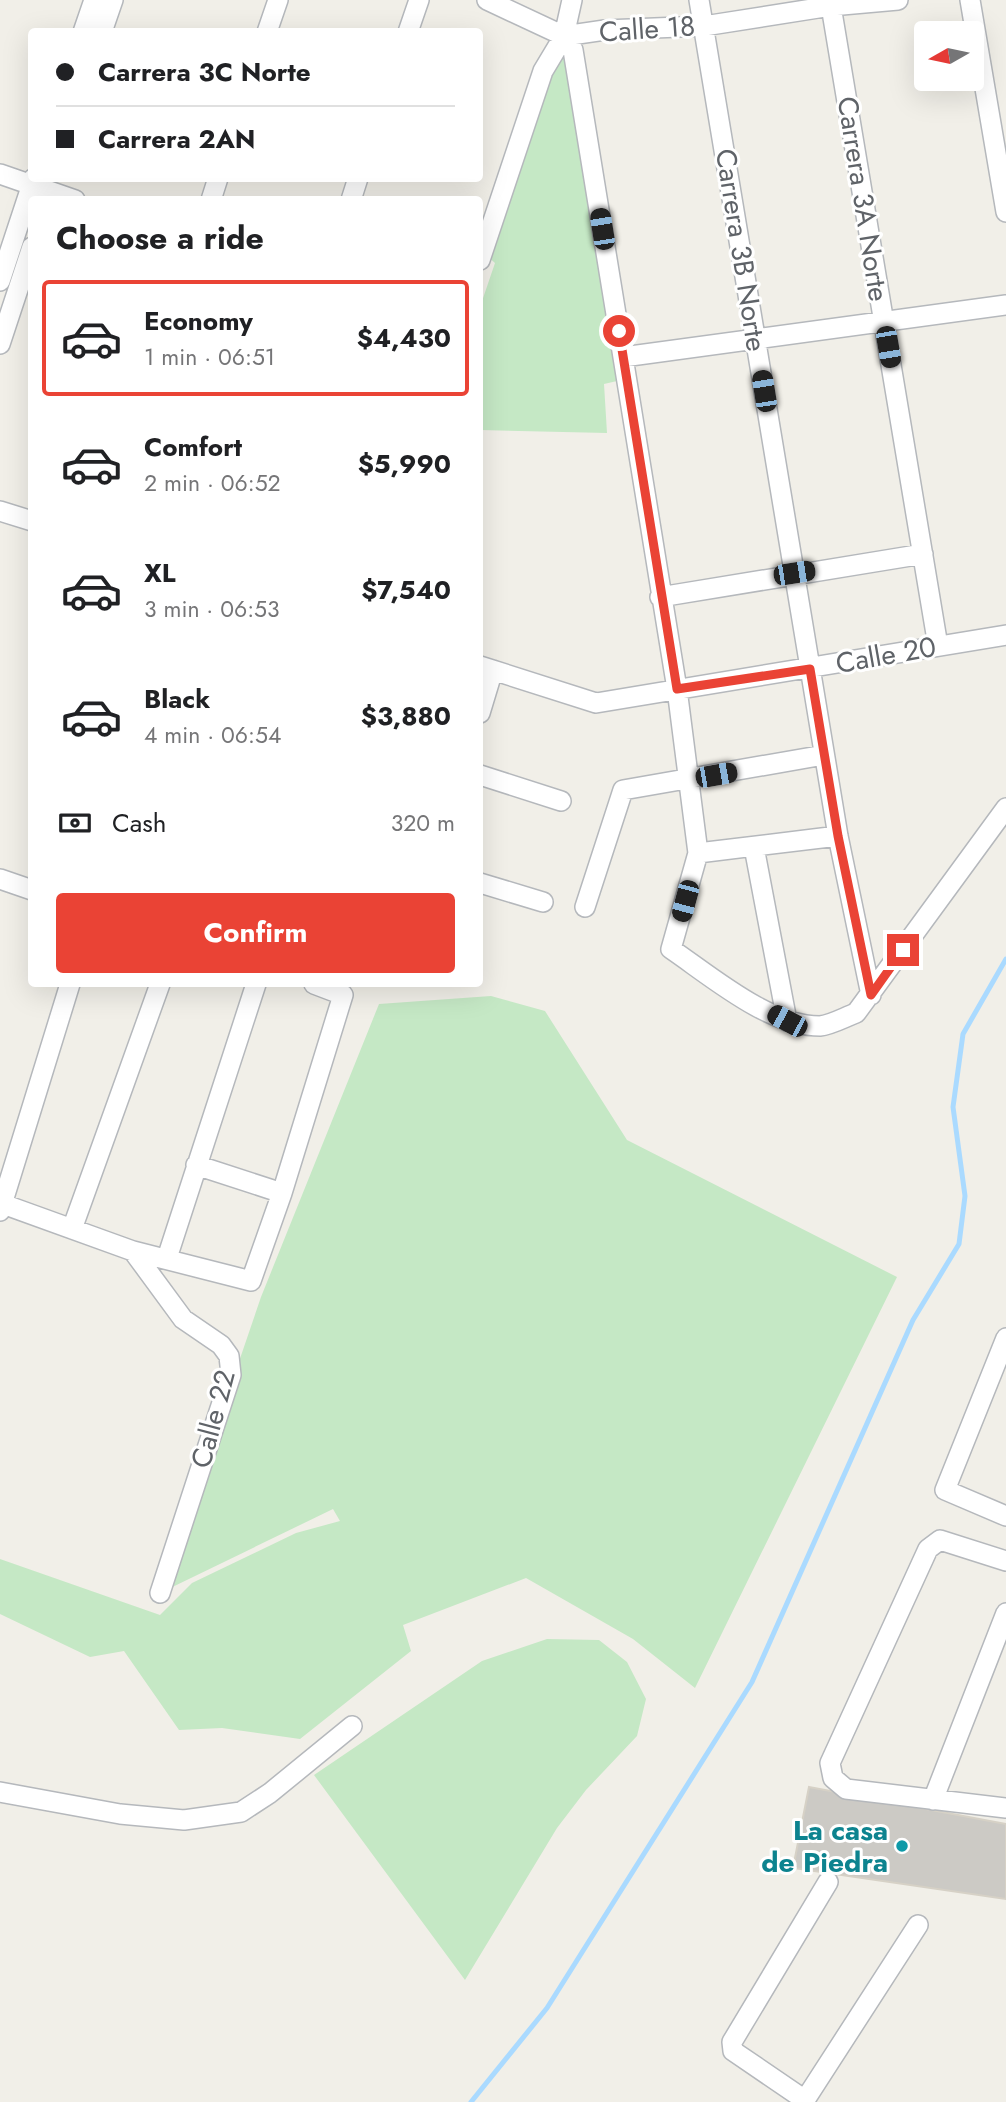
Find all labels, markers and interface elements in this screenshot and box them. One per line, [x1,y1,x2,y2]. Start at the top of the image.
street label: Calle 18 [598,5,696,53]
north arrow [914,21,984,91]
map controls [914,21,984,91]
text: Carrera 3C Norte [98,53,311,91]
street label: Carrera 3A Norte [827,94,899,304]
text: Carrera 2AN [98,120,255,158]
street label: Carrera 3B Norte [705,146,777,354]
car [589,207,616,251]
text: Choose a ride [56,215,264,261]
text: Economy [144,302,253,340]
icon: car [60,307,123,370]
route start [603,315,635,347]
text: $4,430 [357,319,451,357]
car [875,324,902,370]
text: 1 min · 06:51 [144,340,275,374]
car [751,369,778,413]
text: Comfort [144,428,242,466]
icon: car [60,433,123,496]
text: $5,990 [358,445,451,483]
text: 2 min · 06:52 [144,466,281,500]
text: XL [144,554,176,592]
icon: car [60,559,123,622]
car [772,559,817,587]
text: $7,540 [361,571,451,609]
text: 3 min · 06:53 [144,592,280,626]
street label: Calle 20 [833,626,939,684]
text: Black [144,680,210,718]
icon: car [60,685,123,748]
text: $3,880 [361,697,451,735]
text: 4 min · 06:54 [144,718,281,752]
car [694,761,739,789]
icon: cash [56,804,94,842]
text: Cash [112,804,166,842]
text: 320 m [391,806,455,840]
car [670,878,701,924]
button: Confirm [56,893,455,973]
route end [887,934,919,966]
car [764,1002,811,1040]
street label: Calle 22 [180,1365,246,1473]
place label: La casa de Piedra [761,1810,888,1883]
marker: La casa de Piedra [894,1838,910,1854]

